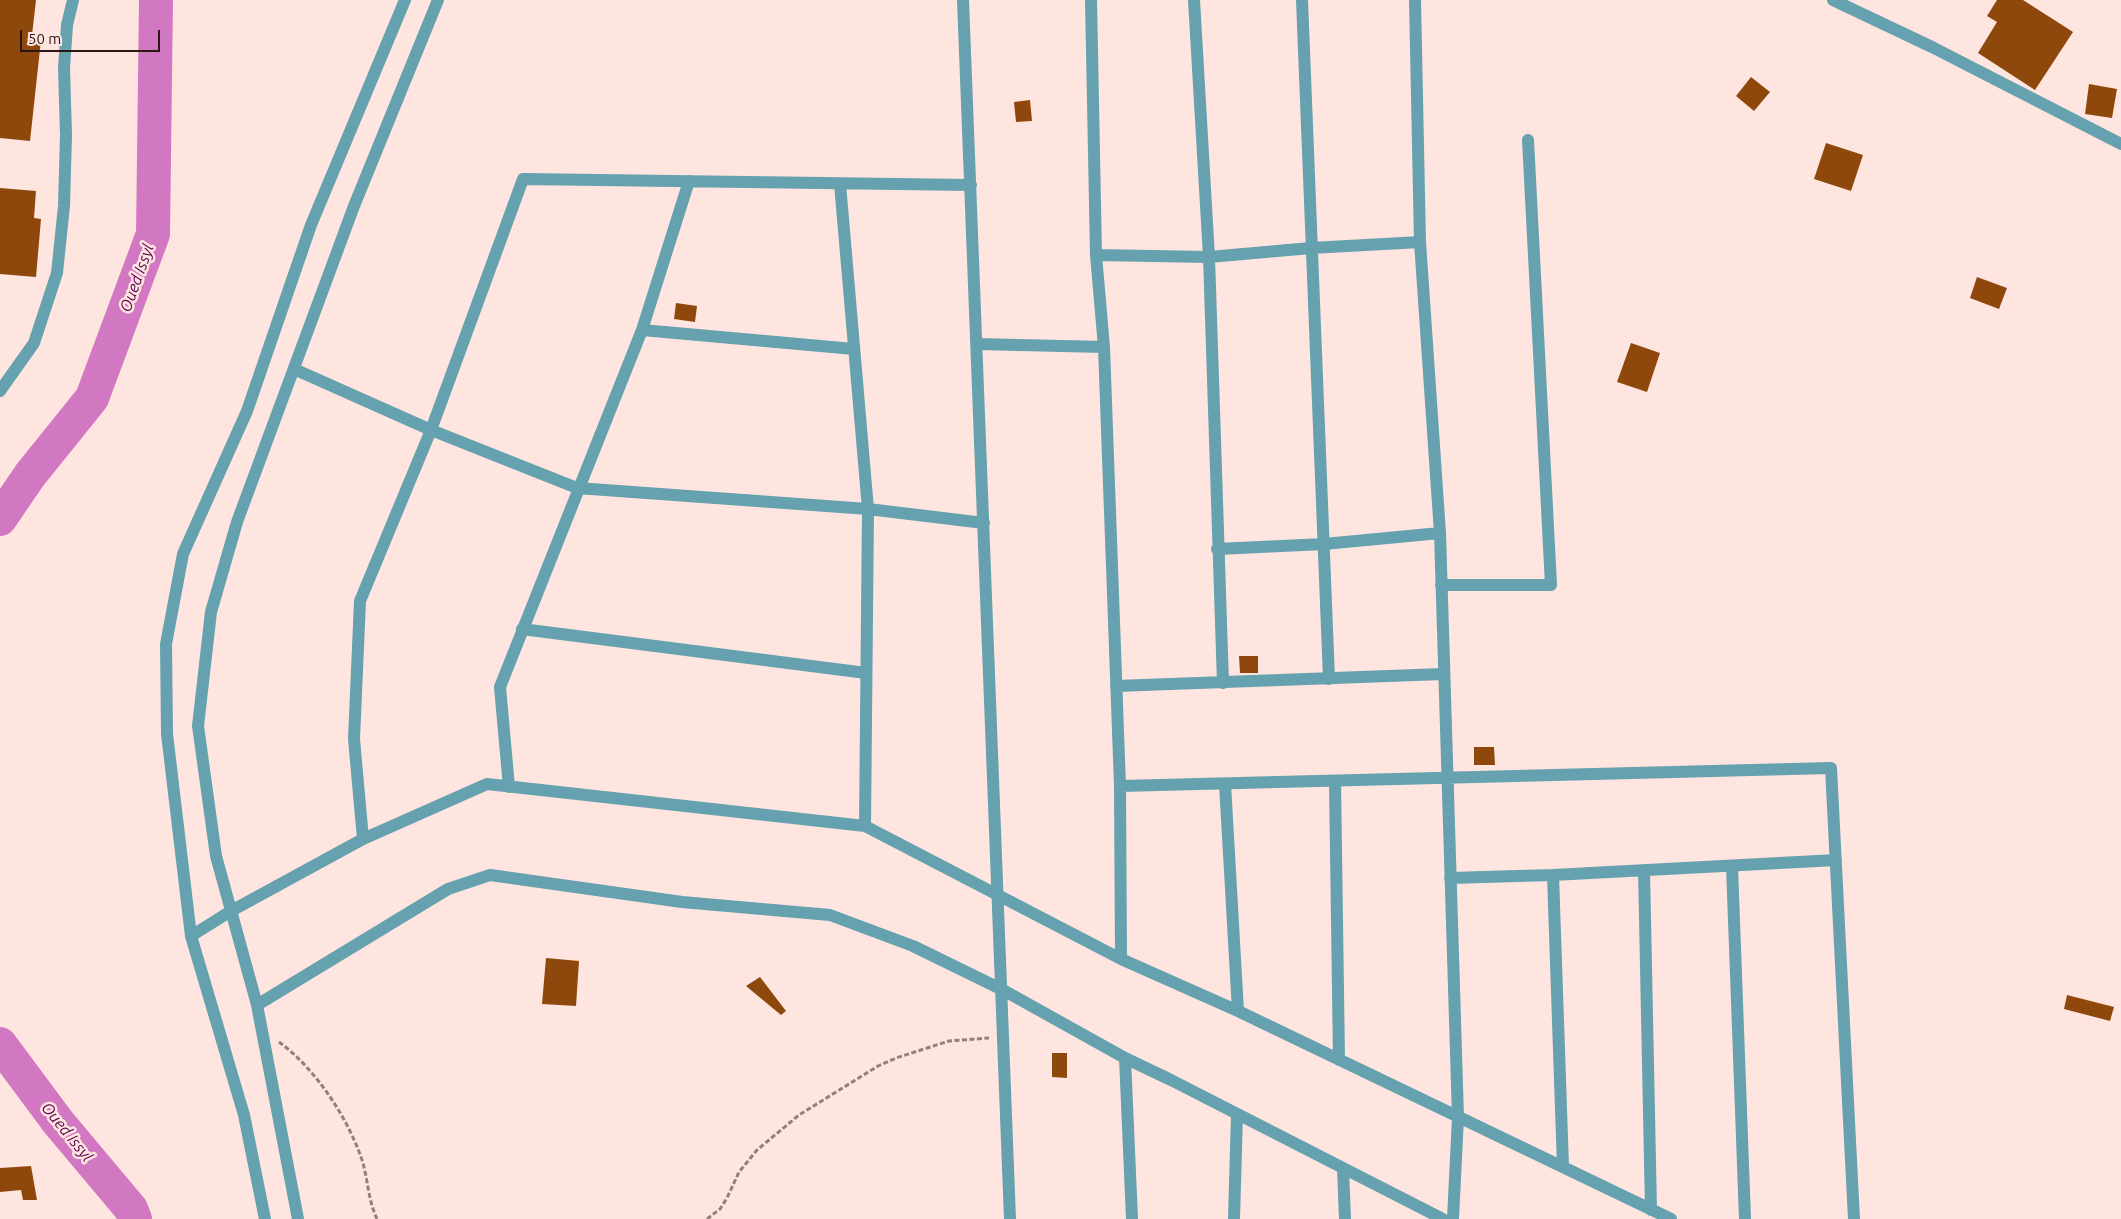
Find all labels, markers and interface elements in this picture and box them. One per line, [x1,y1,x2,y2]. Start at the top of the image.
scale bar [22,20,162,52]
text: 50 m [28,30,61,47]
water label: Oued Issyl [116,241,158,315]
water label: Oued Issyl [37,1098,97,1166]

